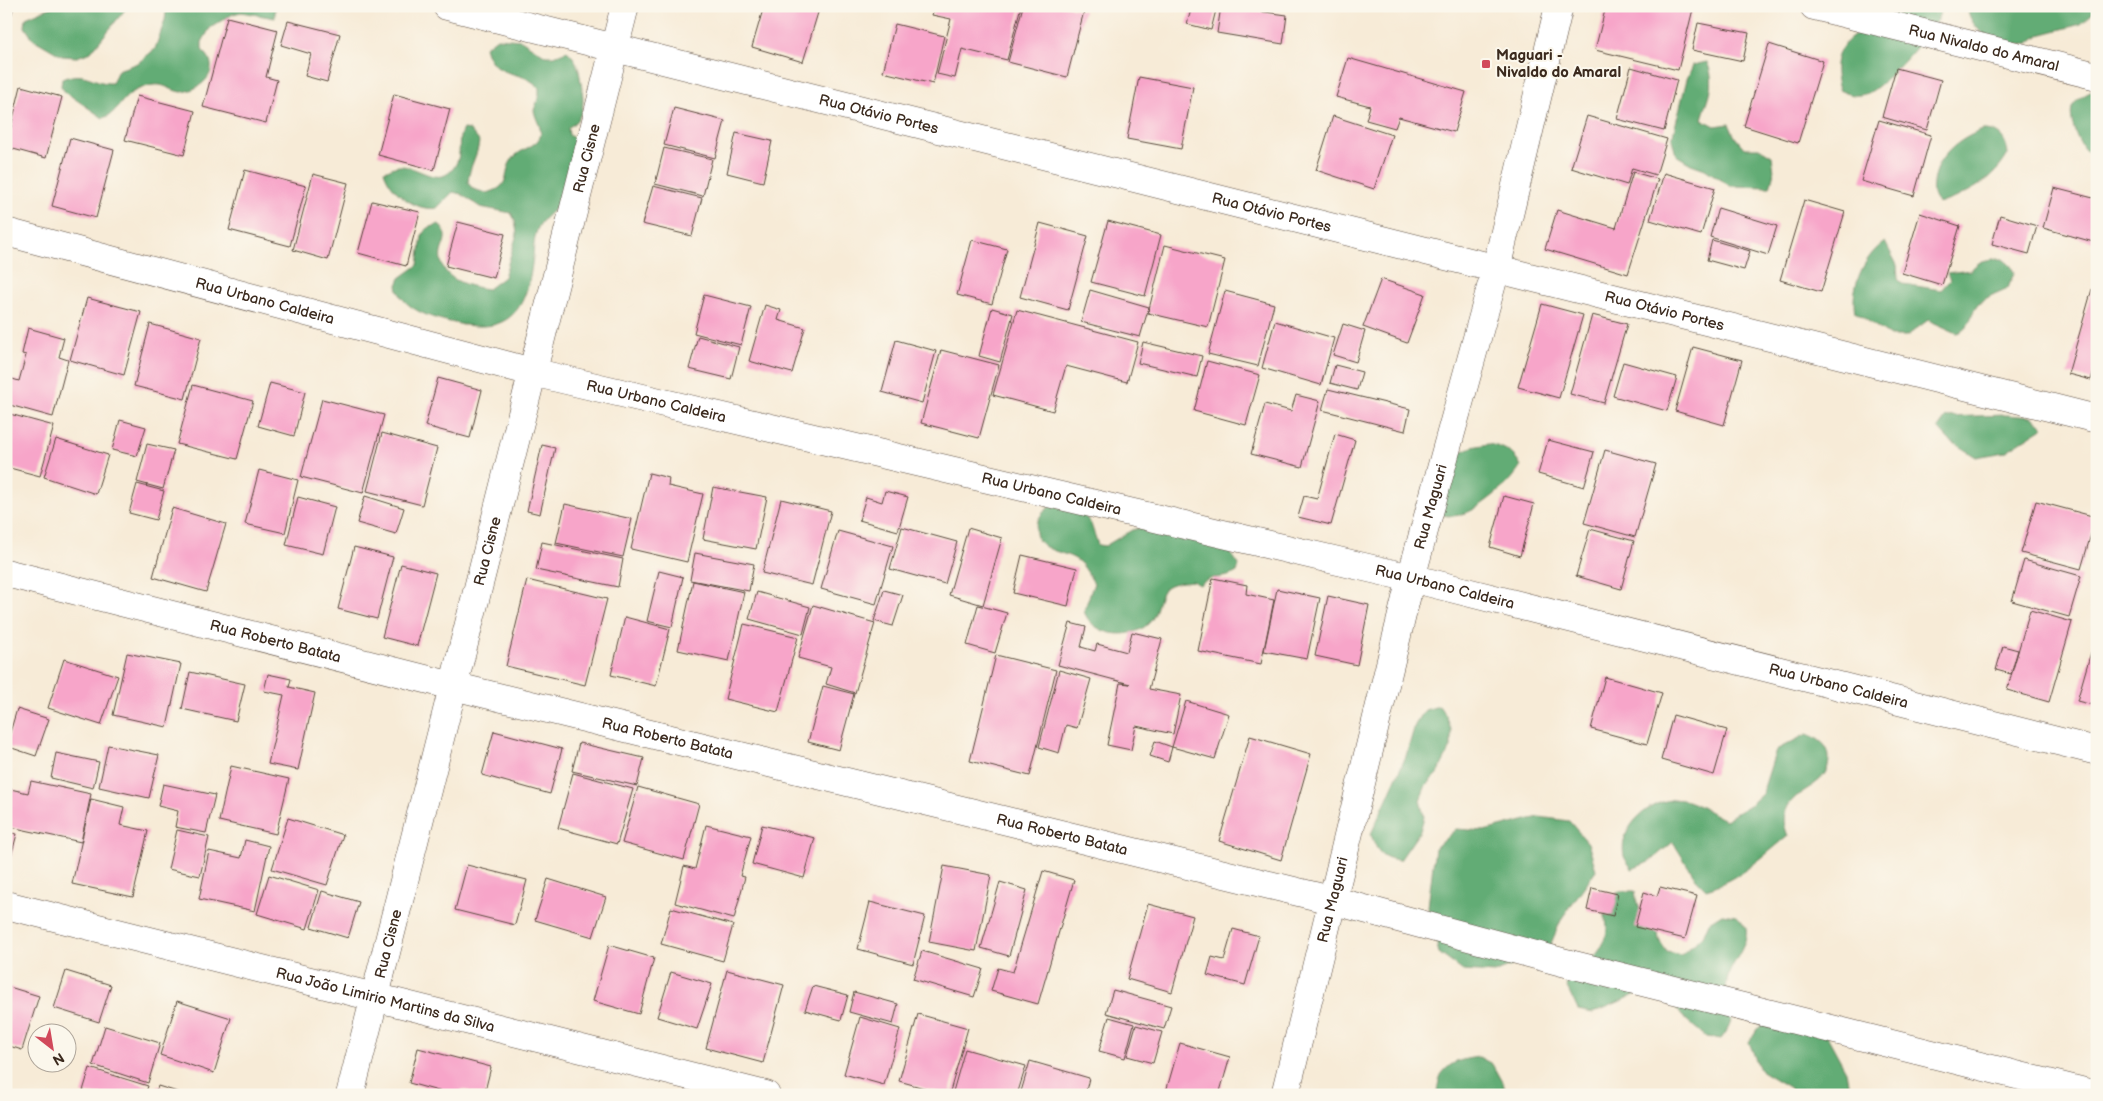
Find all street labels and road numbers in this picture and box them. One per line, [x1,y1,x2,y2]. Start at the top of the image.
street label: Rua Nivaldo do Amaral [1907,20,2061,76]
street label: Rua Otávio Portes [817,90,941,138]
street label: Rua Cisne [569,122,604,195]
street label: Rua Otávio Portes [1210,188,1334,237]
street label: Rua Urbano Caldeira [193,273,337,329]
street label: Rua Otávio Portes [1603,287,1727,335]
street label: Rua Urbano Caldeira [584,376,728,427]
street label: Rua Maguari [1410,462,1451,551]
street label: Rua Urbano Caldeira [980,468,1123,519]
street label: Rua Cisne [470,514,505,588]
street label: Rua Urbano Caldeira [1373,560,1517,613]
street label: Rua Roberto Batata [208,615,343,667]
street label: Rua Urbano Caldeira [1767,659,1910,713]
street label: Rua Roberto Batata [600,713,735,763]
street label: Rua Roberto Batata [994,809,1130,860]
street label: Rua Maguari [1313,855,1352,944]
street label: Rua Cisne [370,907,406,980]
street label: Rua João Limirio Martins da Silva [274,963,497,1036]

